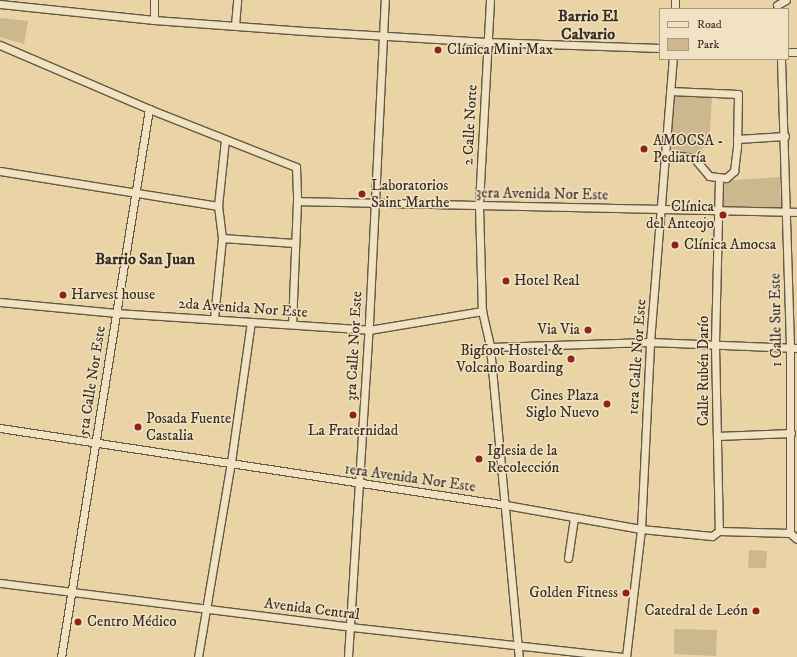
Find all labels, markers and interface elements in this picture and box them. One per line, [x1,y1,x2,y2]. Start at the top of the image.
district label: Barrio El Calvario [558,6,618,44]
legend [659,8,789,60]
text: Road [697,17,722,32]
text: Park [697,37,719,52]
place label: Clínica Mini Max [447,41,553,59]
marker: Clínica Mini Max [432,44,444,56]
street label: 2 Calle Norte [459,84,481,166]
place label: AMOCSA - Pediatría [653,131,723,166]
marker: AMOCSA - Pediatría [638,143,650,155]
place label: Laboratorios Saint Marthe [371,176,449,211]
street label: 3era Avenida Nor Este [476,184,608,204]
marker: Laboratorios Saint Marthe [356,188,368,200]
place label: Clínica del Anteojo [646,197,714,232]
marker: Clínica del Anteojo [717,209,729,221]
place label: Clínica Amocsa [684,236,776,254]
marker: Clínica Amocsa [669,239,681,251]
district label: Barrio San Juan [95,249,195,269]
place label: Hotel Real [514,272,579,290]
street label: 1 Calle Sur Este [766,273,786,367]
marker: Hotel Real [501,276,511,286]
place label: Harvest house [71,286,155,304]
marker: Harvest house [58,290,68,300]
street label: 3ra Calle Nor Este [342,291,366,401]
street label: 2da Avenida Nor Este [178,294,308,322]
street label: 1era Calle Nor Este [624,298,650,416]
street label: Calle Rubén Darío [695,316,713,426]
place label: Via Via [538,321,580,339]
street label: 5ta Calle Nor Este [74,325,110,437]
marker: Via Via [583,325,593,335]
place label: Bigfoot Hostel & Volcano Boarding [456,341,563,376]
marker: Bigfoot Hostel & Volcano Boarding [566,354,576,364]
place label: Cines Plaza Siglo Nuevo [526,386,599,421]
marker: Cines Plaza Siglo Nuevo [602,399,612,409]
place label: Posada Fuente Castalia [146,409,231,444]
marker: La Fraternidad [347,409,359,421]
marker: Posada Fuente Castalia [133,422,143,432]
place label: La Fraternidad [308,422,398,440]
place label: Iglesia de la Recolección [487,441,559,476]
marker: Iglesia de la Recolección [474,454,484,464]
street label: 1era Avenida Nor Este [343,460,477,496]
place label: Golden Fitness [529,584,618,602]
marker: Golden Fitness [621,588,631,598]
street label: Avenida Central [263,594,361,624]
place label: Catedral de León [644,602,748,620]
marker: Catedral de León [751,606,761,616]
place label: Centro Médico [87,613,177,631]
marker: Centro Médico [72,616,84,628]

